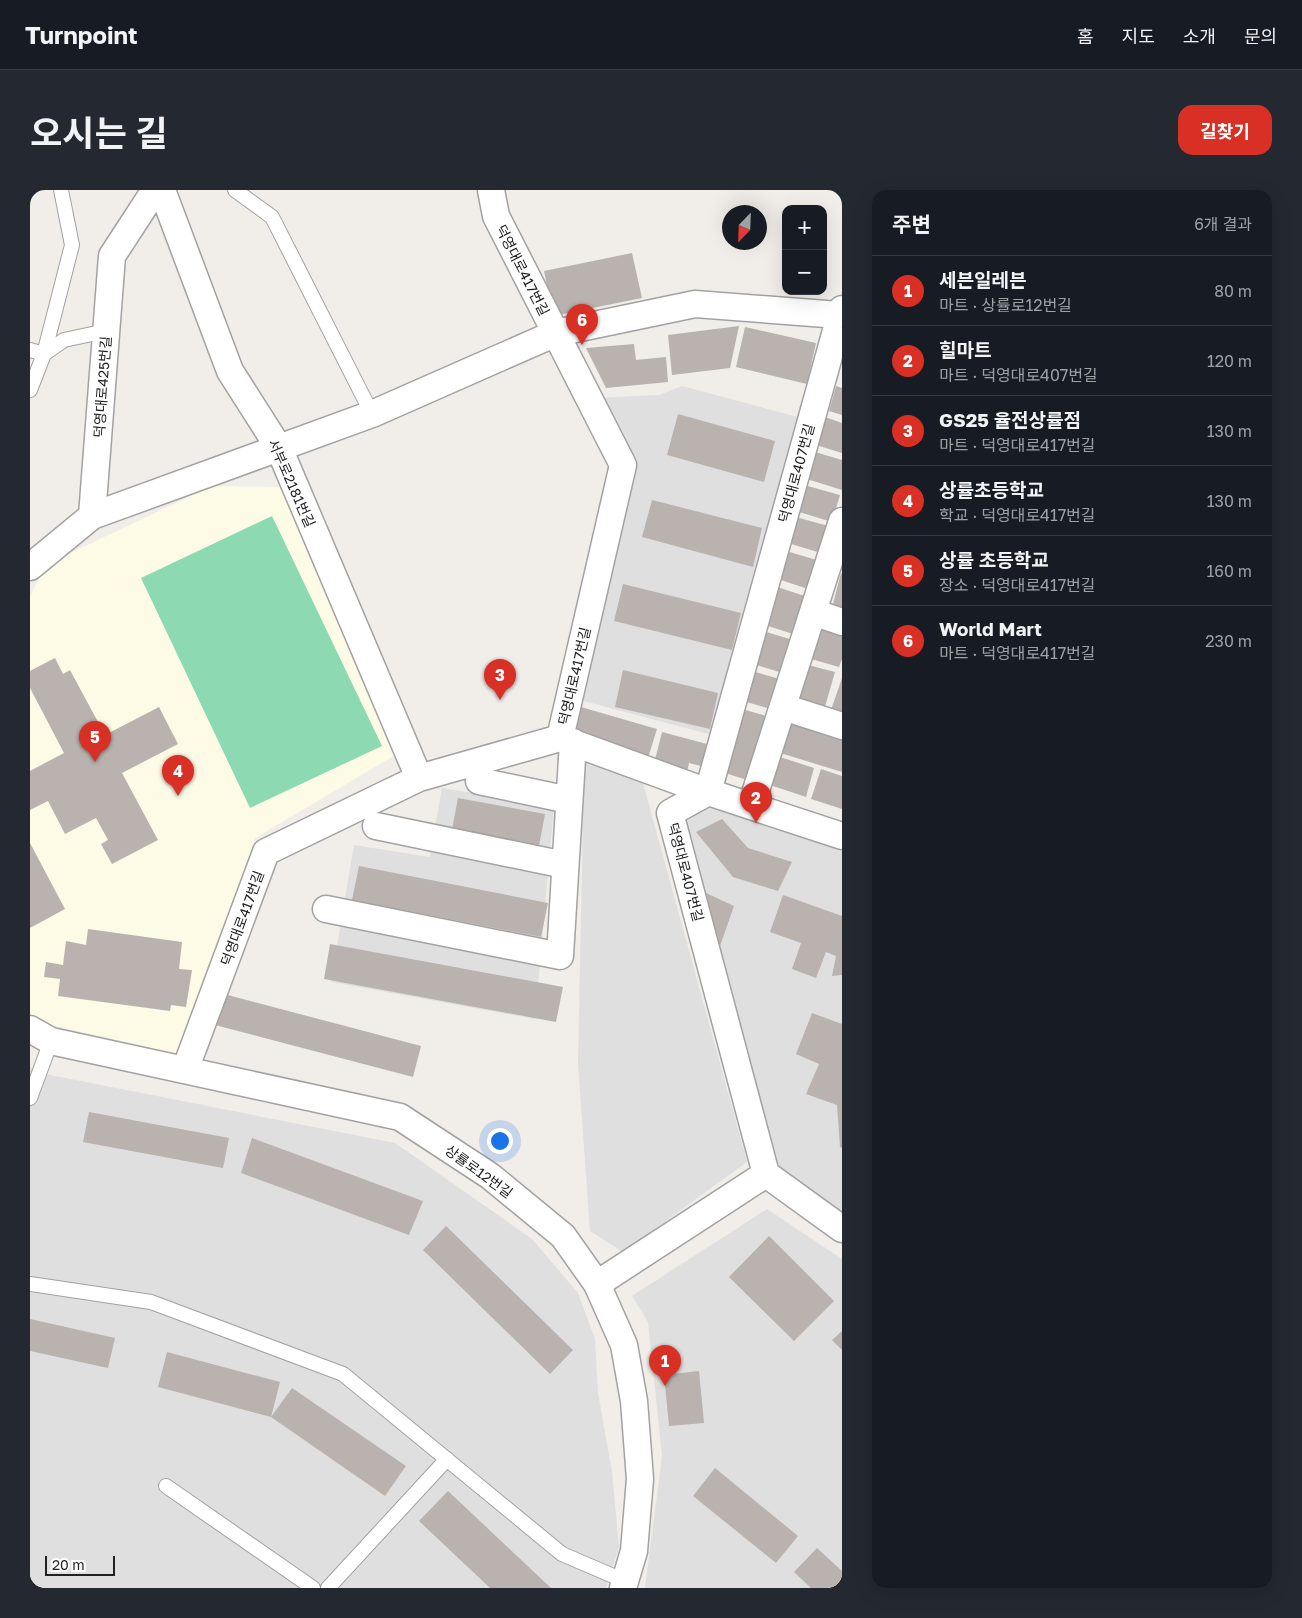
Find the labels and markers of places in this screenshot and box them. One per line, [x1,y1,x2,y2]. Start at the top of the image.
pin: 6 [566,304,598,345]
pin: 3 [484,659,516,700]
pin: 5 [79,721,111,762]
pin: 4 [162,755,194,796]
pin: 2 [740,782,772,823]
pin: 1 [649,1345,681,1386]

